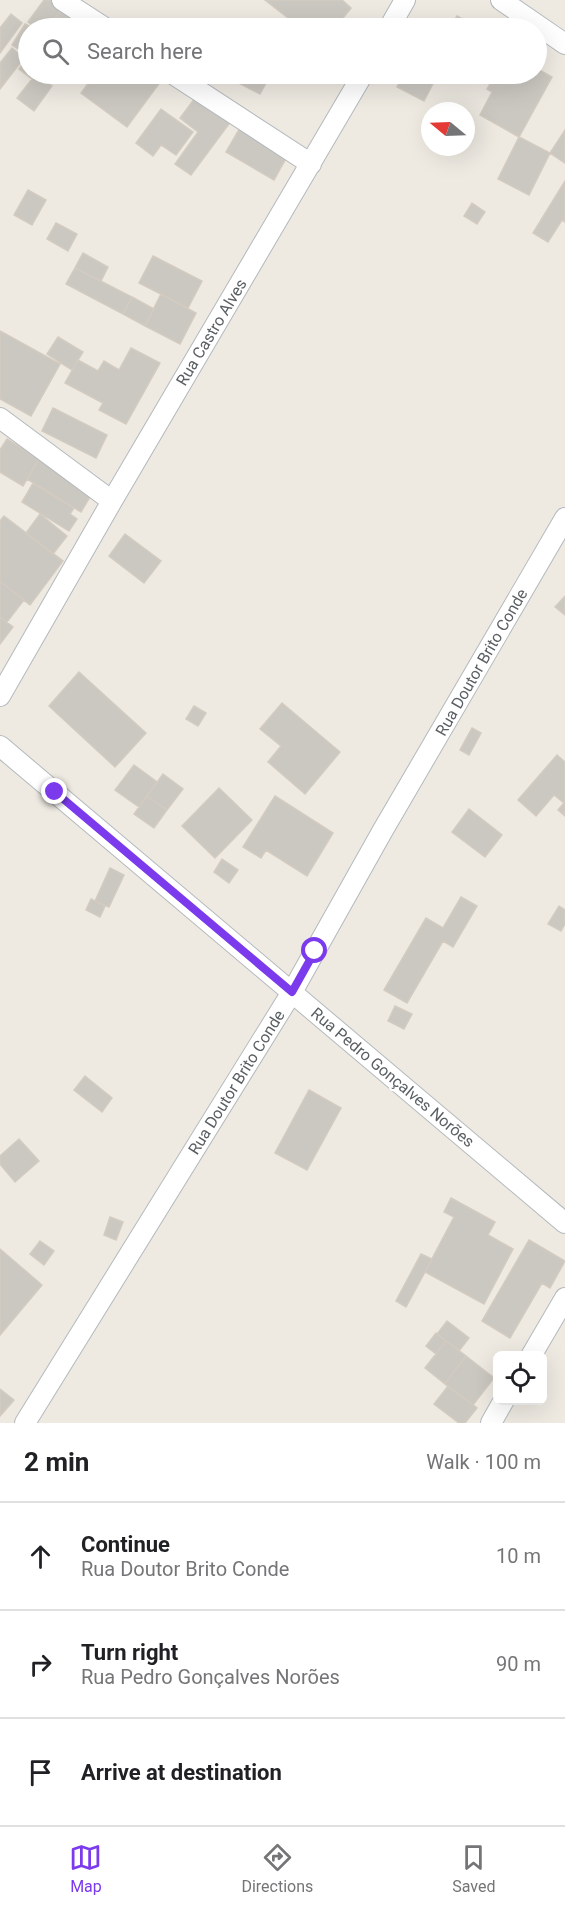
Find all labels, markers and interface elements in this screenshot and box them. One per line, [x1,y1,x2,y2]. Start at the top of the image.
search box [18,18,547,84]
icon: search [39,35,72,68]
text: Search here [87,39,203,64]
north arrow [421,102,475,156]
street label: Rua Castro Alves [172,275,251,389]
street label: Rua Doutor Brito Conde [432,585,531,739]
route end [41,778,67,804]
route start [301,937,327,963]
street label: Rua Pedro Gonçalves Norões [307,1004,478,1151]
street label: Rua Doutor Brito Conde [184,1007,289,1158]
map controls [493,1351,547,1405]
button: locate [493,1351,547,1405]
text: 2 min [24,1447,89,1477]
text: Walk · 100 m [426,1450,541,1474]
text: Continue [81,1532,170,1557]
icon: ahead [24,1540,57,1573]
text: 10 m [496,1544,541,1568]
text: Rua Doutor Brito Conde [81,1557,289,1581]
text: Turn right [81,1640,178,1665]
icon: right [24,1648,57,1681]
text: 90 m [496,1652,541,1676]
text: Rua Pedro Gonçalves Norões [81,1665,340,1689]
icon: arrive [24,1756,57,1789]
text: Arrive at destination [81,1760,282,1785]
tab: Map [69,1841,102,1896]
tab: Directions [241,1841,313,1896]
tab: Saved [452,1841,496,1896]

